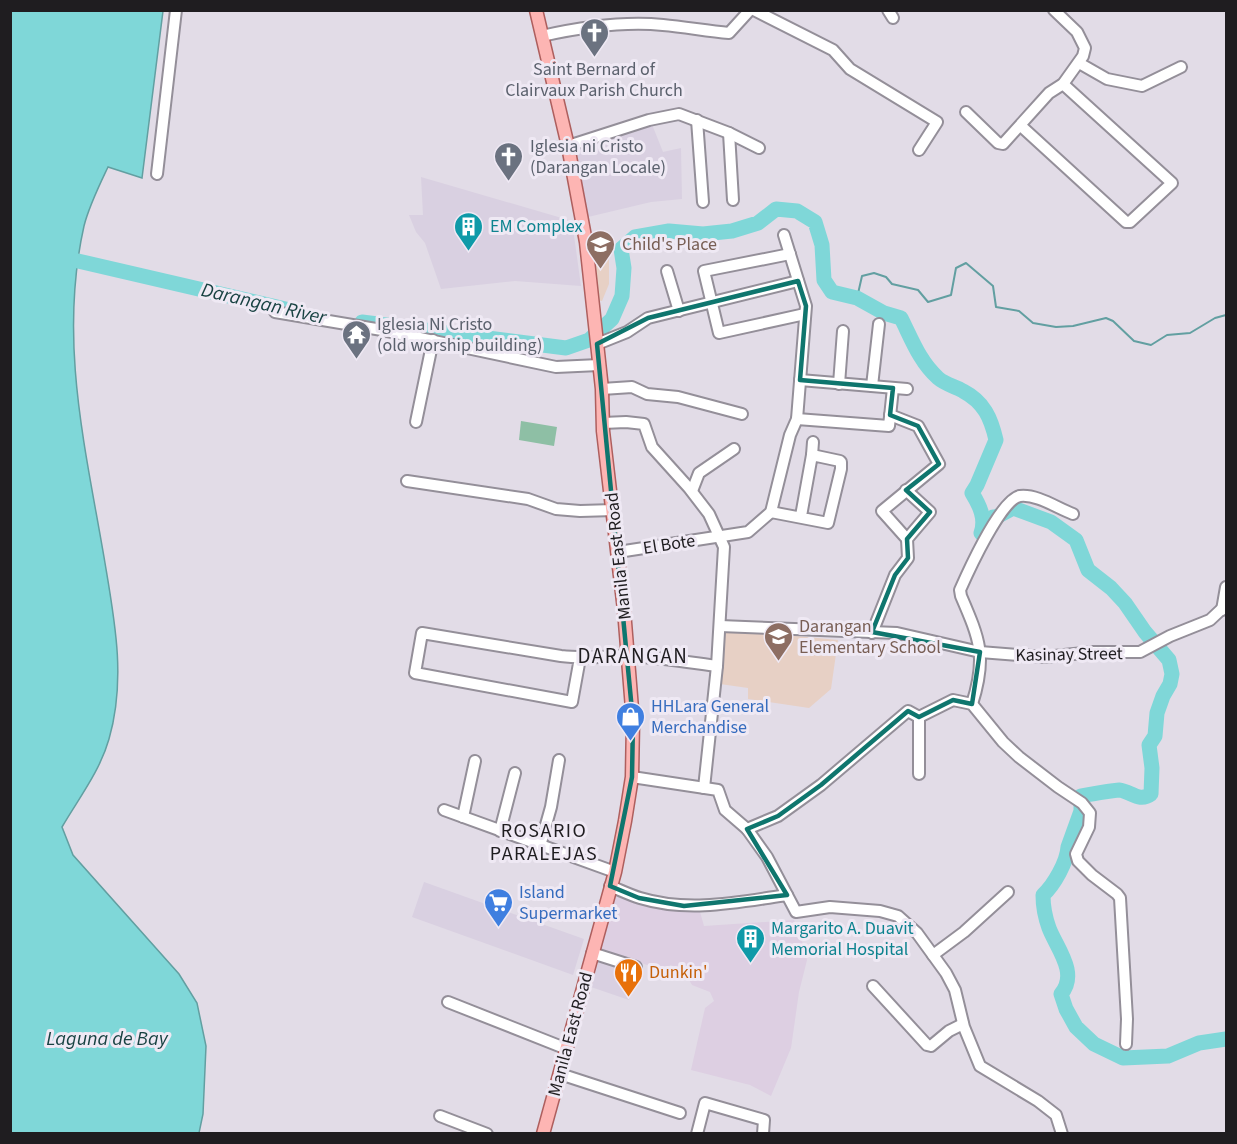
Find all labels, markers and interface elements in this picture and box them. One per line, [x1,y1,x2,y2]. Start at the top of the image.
church icon: Saint Bernard of Clairvaux Parish Church [578,16,610,58]
place label: Saint Bernard of Clairvaux Parish Church [505,57,683,103]
place label: Iglesia ni Cristo (Darangan Locale) [530,134,666,180]
church icon: Iglesia ni Cristo (Darangan Locale) [493,140,525,182]
building icon: EM Complex [453,210,485,252]
place label: EM Complex [490,214,583,239]
school or university icon: Child's Place [585,228,617,270]
place label: Child's Place [622,232,717,257]
water label: Darangan River [199,276,330,332]
place label: Iglesia Ni Cristo (old worship building) [377,312,542,358]
temple icon: Iglesia Ni Cristo (old worship building) [340,318,372,360]
street label: Manila East Road [599,491,638,621]
street label: El Bote [641,528,697,561]
place label: Darangan Elementary School [799,614,941,660]
school or university icon: Darangan Elementary School [762,620,794,662]
district label: DARANGAN [578,641,688,671]
street label: Kasinay Street [1015,641,1123,668]
place label: HHLara General Merchandise [651,694,769,740]
shop icon: HHLara General Merchandise [614,700,646,742]
district label: ROSARIO PARALEJAS [490,817,598,868]
place label: Island Supermarket [519,880,617,926]
supermarket icon: Island Supermarket [482,886,514,928]
place label: Margarito A. Duavit Memorial Hospital [771,916,914,962]
building icon: Margarito A. Duavit Memorial Hospital [734,922,766,964]
restaurant icon: Dunkin' [612,956,644,998]
place label: Dunkin' [649,960,707,985]
street label: Manila East Road [542,969,599,1099]
water label: Laguna de Bay [46,1025,169,1053]

